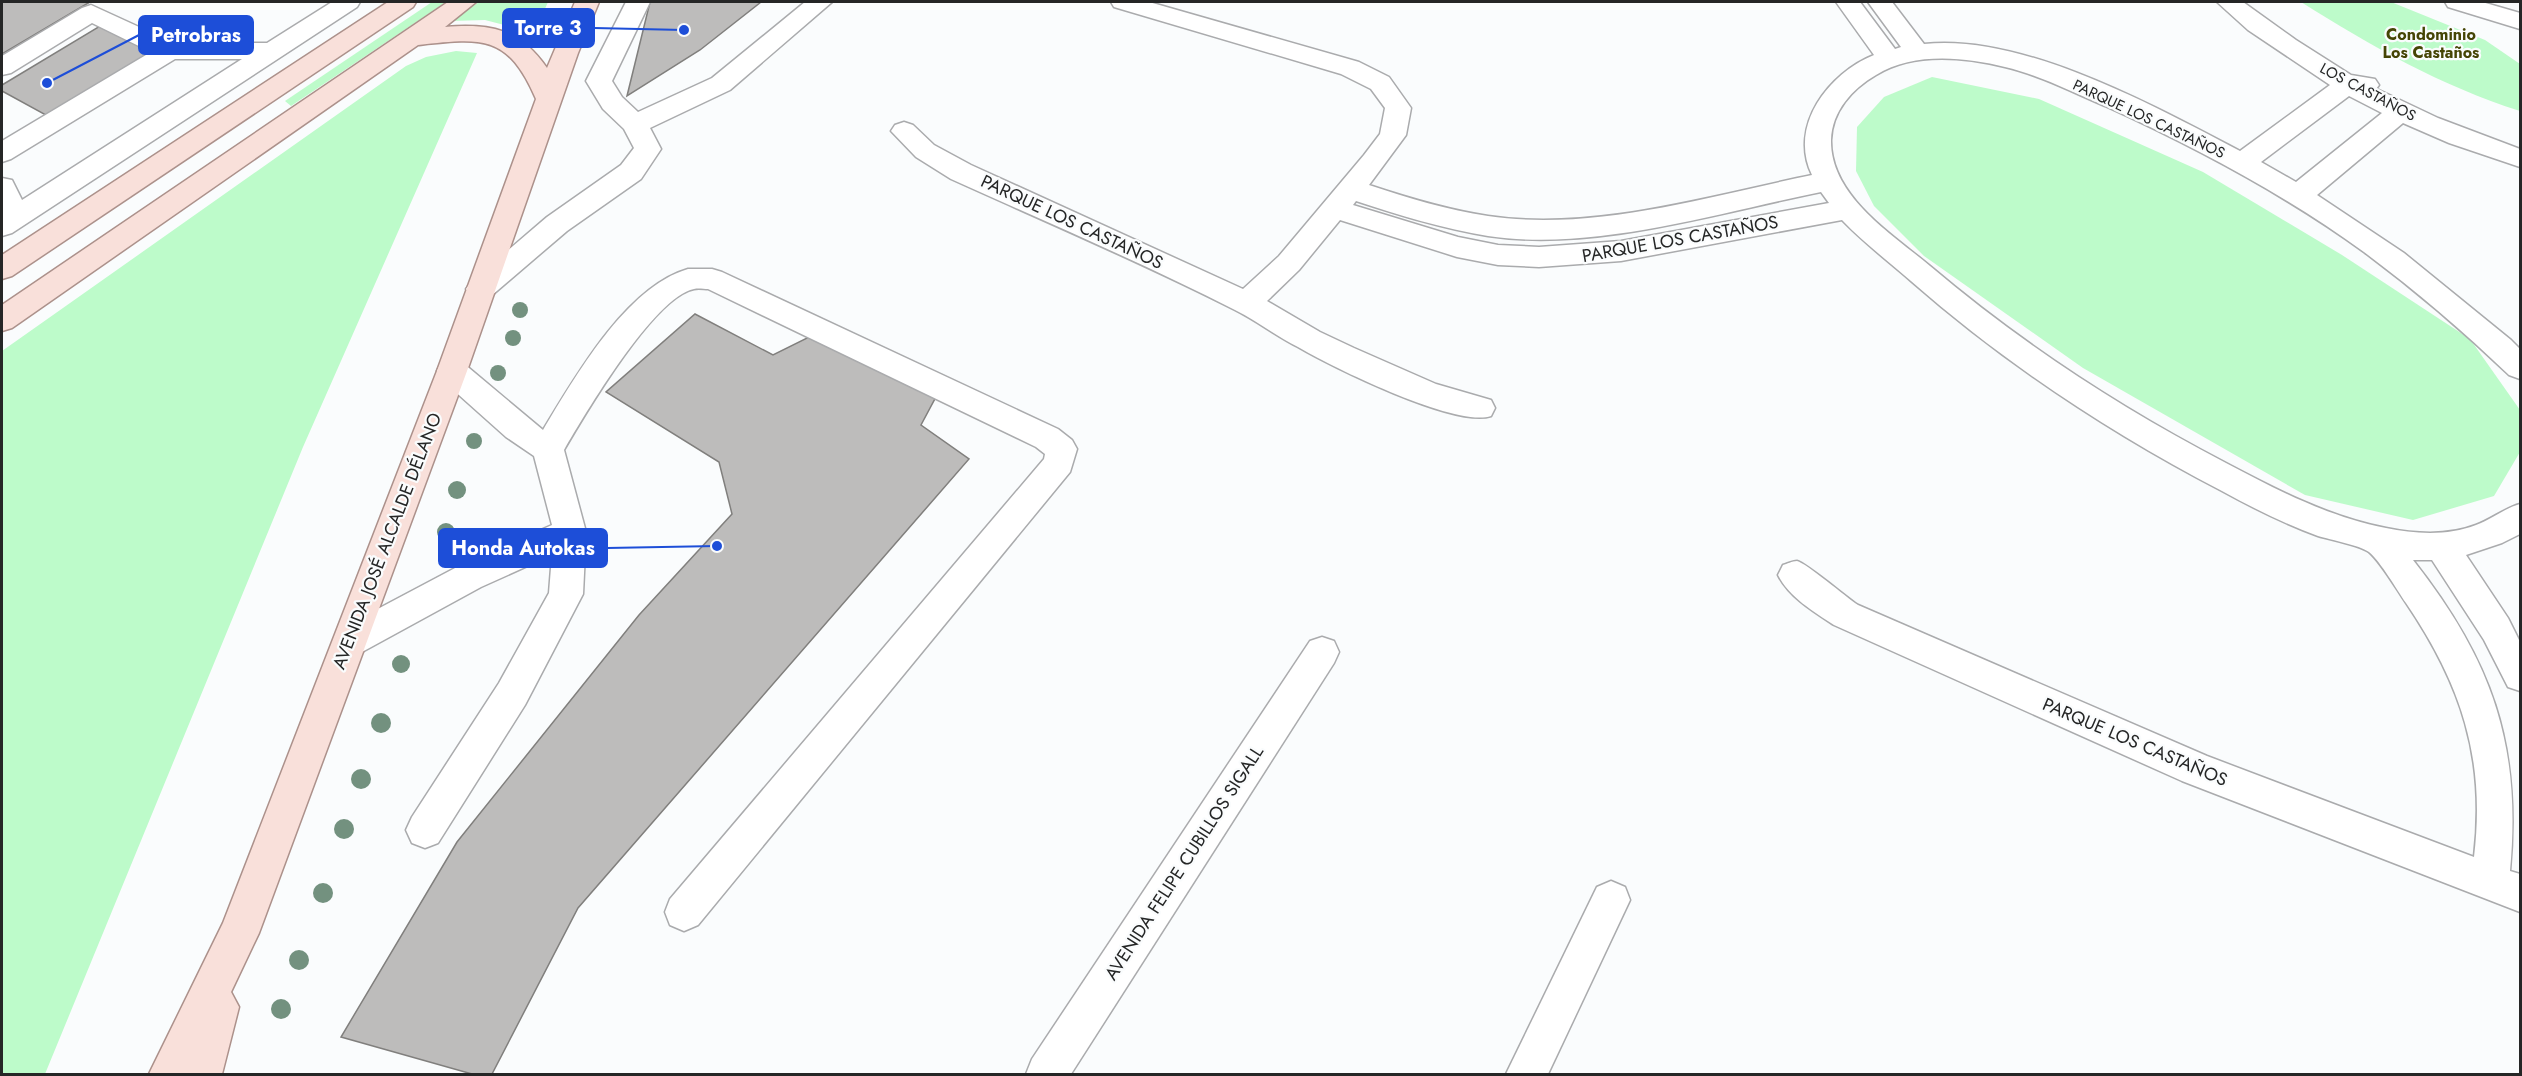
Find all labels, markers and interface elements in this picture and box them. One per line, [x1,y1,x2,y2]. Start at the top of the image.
callout: Torre 3 [503,9,594,47]
text: Torre 3 [514,14,582,43]
callout: Petrobras [139,16,253,54]
text: Petrobras [151,21,241,50]
district label: Condominio Los Castaños [2383,23,2479,64]
street label: LOS CASTAÑOS [2316,57,2420,127]
street label: PARQUE LOS CASTAÑOS [2069,74,2229,164]
street label: PARQUE LOS CASTAÑOS [976,168,1168,276]
street label: PARQUE LOS CASTAÑOS [1580,209,1780,269]
street label: AVENIDA JOSÉ ALCALDE DÉLANO [326,409,448,673]
callout: Honda Autokas [439,529,607,567]
text: Honda Autokas [451,534,595,563]
street label: PARQUE LOS CASTAÑOS [2038,691,2232,793]
street label: AVENIDA FELIPE CUBILLOS SIGALL [1098,741,1270,985]

